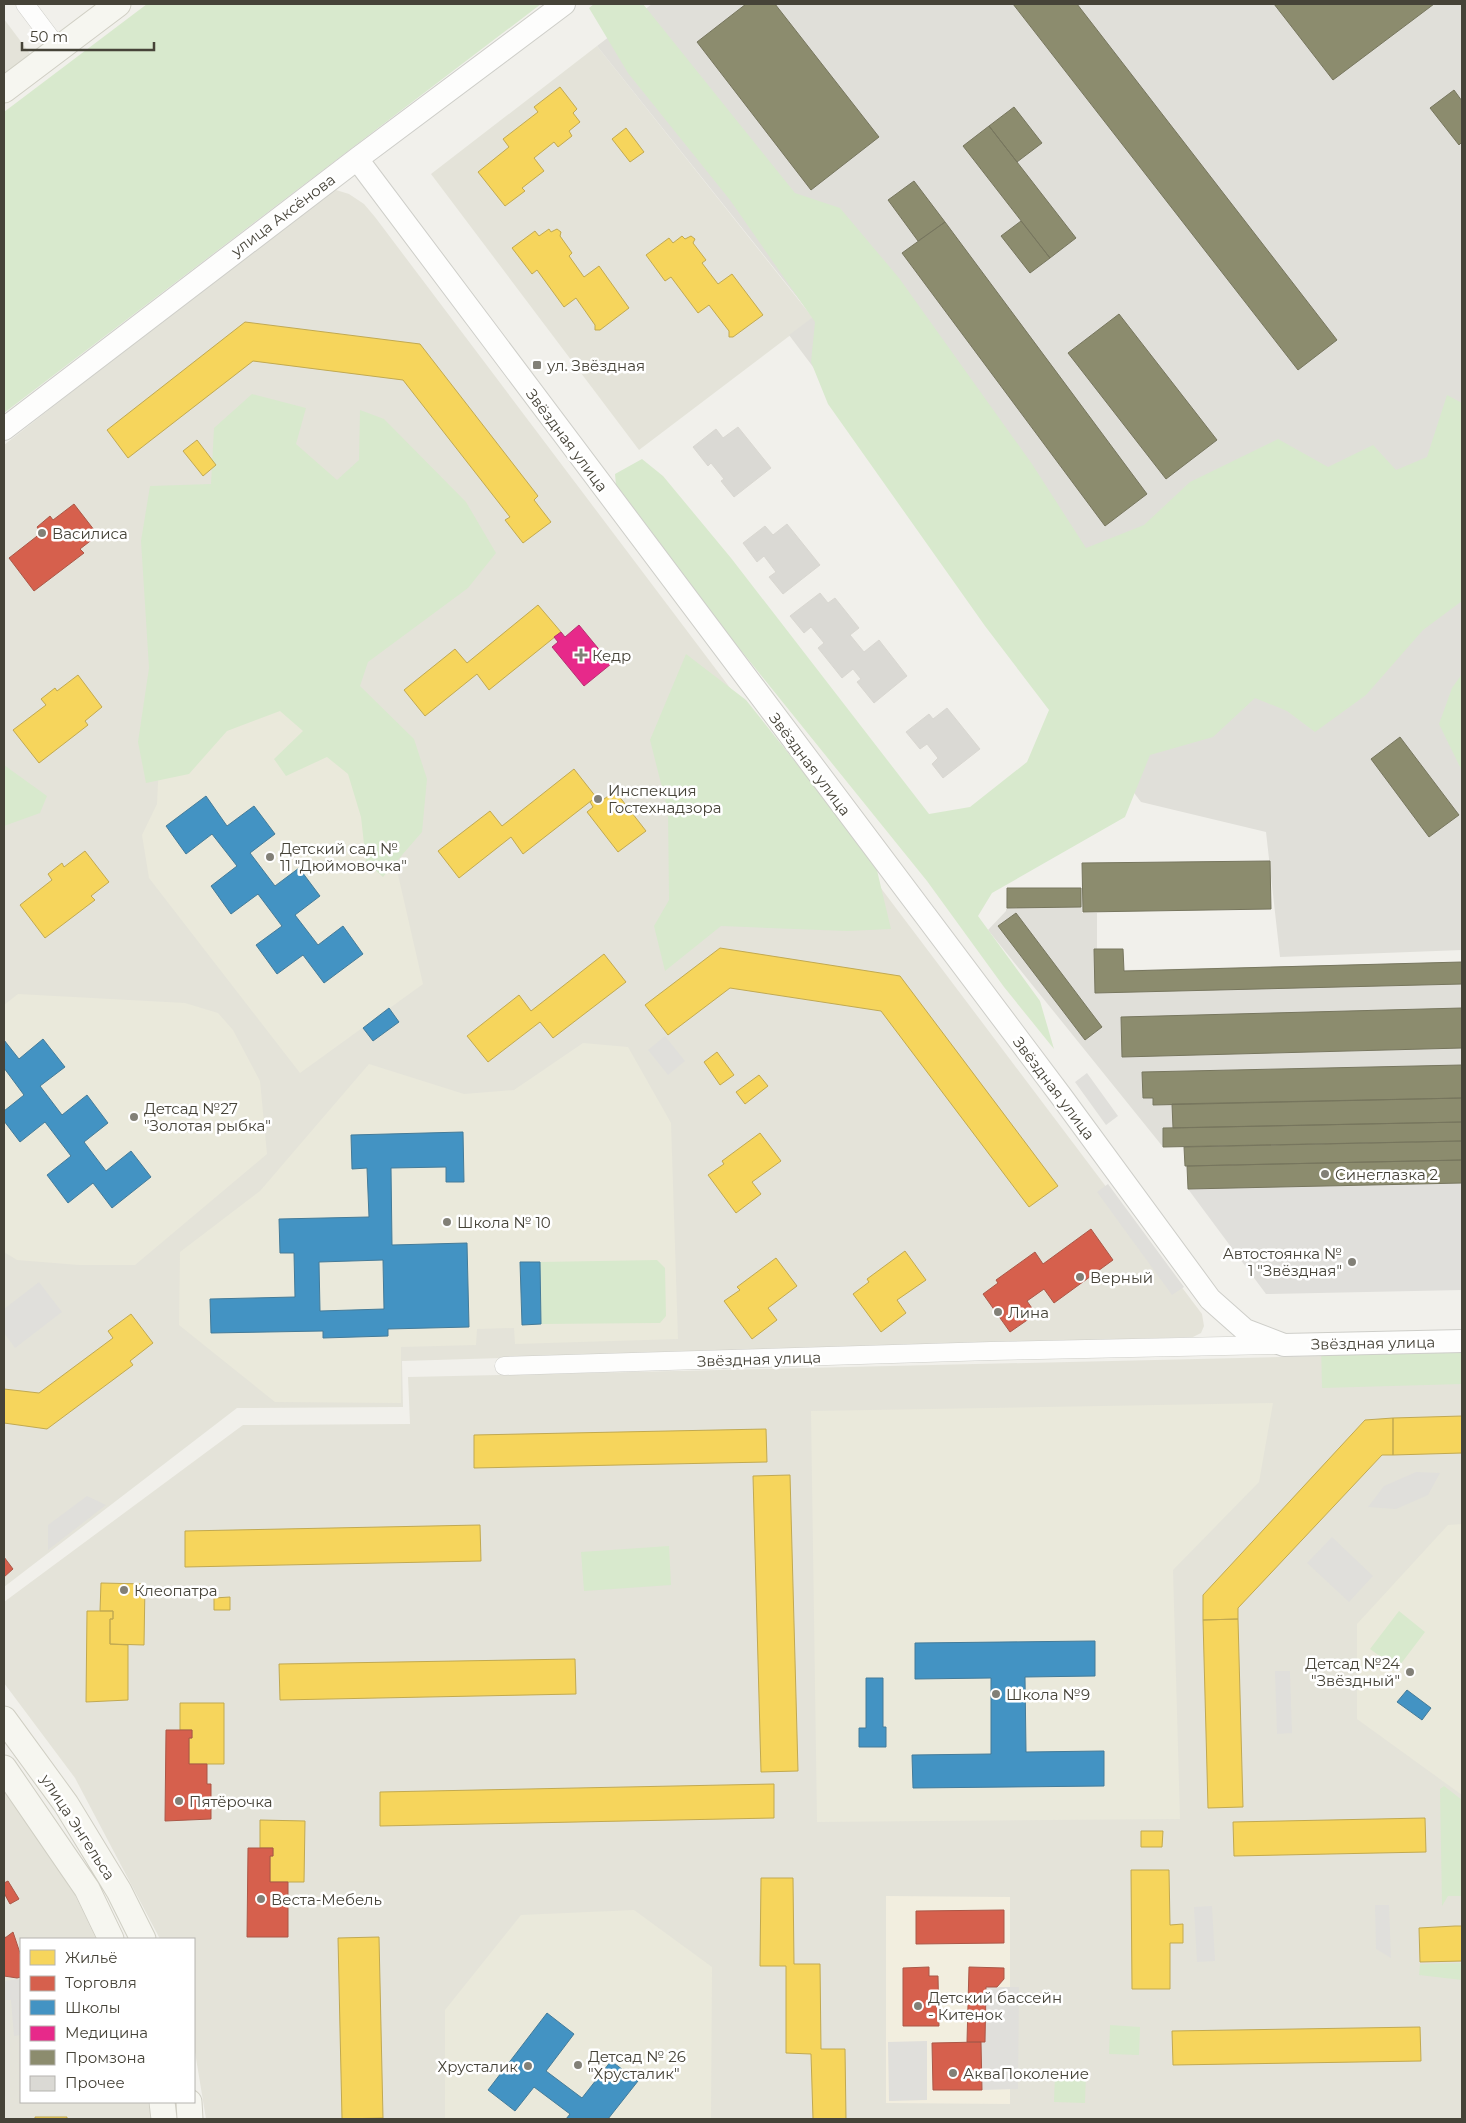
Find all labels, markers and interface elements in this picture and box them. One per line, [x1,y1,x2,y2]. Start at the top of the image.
scale bar [22,20,155,52]
text: 50 m [30,27,68,46]
street label: улица Аксёнова [226,170,339,261]
place label: ул. Звёздная [546,356,645,375]
marker: ул. Звёздная [531,359,543,371]
street label: Звёздная улица [522,385,612,495]
place label: Василиса [52,524,128,543]
marker: Василиса [36,527,48,539]
place label: Кедр [592,646,631,665]
marker: Кедр [574,648,588,662]
street label: Звёздная улица [765,709,855,819]
place label: Инспекция Гостехнадзора [608,781,721,817]
marker: Инспекция Гостехнадзора [592,793,604,805]
place label: Детский сад № 11 "Дюймовочка" [280,839,407,875]
marker: Детский сад № 11 "Дюймовочка" [264,851,276,863]
street label: Звёздная улица [1009,1033,1099,1143]
place label: Детсад №27 "Золотая рыбка" [144,1099,271,1135]
marker: Детсад №27 "Золотая рыбка" [128,1111,140,1123]
place label: Синеглазка 2 [1335,1165,1438,1184]
marker: Синеглазка 2 [1319,1168,1331,1180]
place label: Школа № 10 [457,1213,551,1232]
marker: Школа № 10 [441,1216,453,1228]
place label: Автостоянка № 1 "Звёздная" [1223,1244,1342,1280]
marker: Автостоянка № 1 "Звёздная" [1346,1256,1358,1268]
place label: Верный [1090,1268,1153,1287]
marker: Верный [1074,1271,1086,1283]
place label: Лина [1008,1303,1049,1322]
marker: Лина [992,1306,1004,1318]
street label: Звёздная улица [1311,1332,1435,1354]
street label: Звёздная улица [697,1347,821,1371]
place label: Клеопатра [134,1581,218,1600]
marker: Клеопатра [118,1584,130,1596]
place label: Детсад №24 "Звёздный" [1305,1654,1400,1690]
marker: Детсад №24 "Звёздный" [1404,1666,1416,1678]
place label: Школа №9 [1006,1685,1090,1704]
marker: Школа №9 [990,1688,1002,1700]
street label: улица Энгельса [36,1770,119,1884]
place label: Пятёрочка [189,1792,273,1811]
marker: Пятёрочка [173,1795,185,1807]
place label: Веста-Мебель [271,1890,382,1909]
marker: Веста-Мебель [255,1893,267,1905]
legend [20,1938,195,2103]
text: Жильё [65,1948,118,1967]
text: Торговля [65,1973,137,1992]
place label: Детский бассейн - Китенок [928,1988,1062,2024]
text: Школы [65,1998,121,2017]
marker: Детский бассейн - Китенок [912,2000,924,2012]
text: Медицина [65,2023,148,2042]
place label: Детсад № 26 "Хрусталик" [588,2047,686,2083]
text: Промзона [65,2048,145,2067]
place label: Хрусталик [438,2057,518,2076]
marker: Детсад № 26 "Хрусталик" [572,2059,584,2071]
marker: Хрусталик [522,2060,534,2072]
place label: АкваПоколение [963,2064,1089,2083]
marker: АкваПоколение [947,2067,959,2079]
text: Прочее [65,2073,125,2092]

